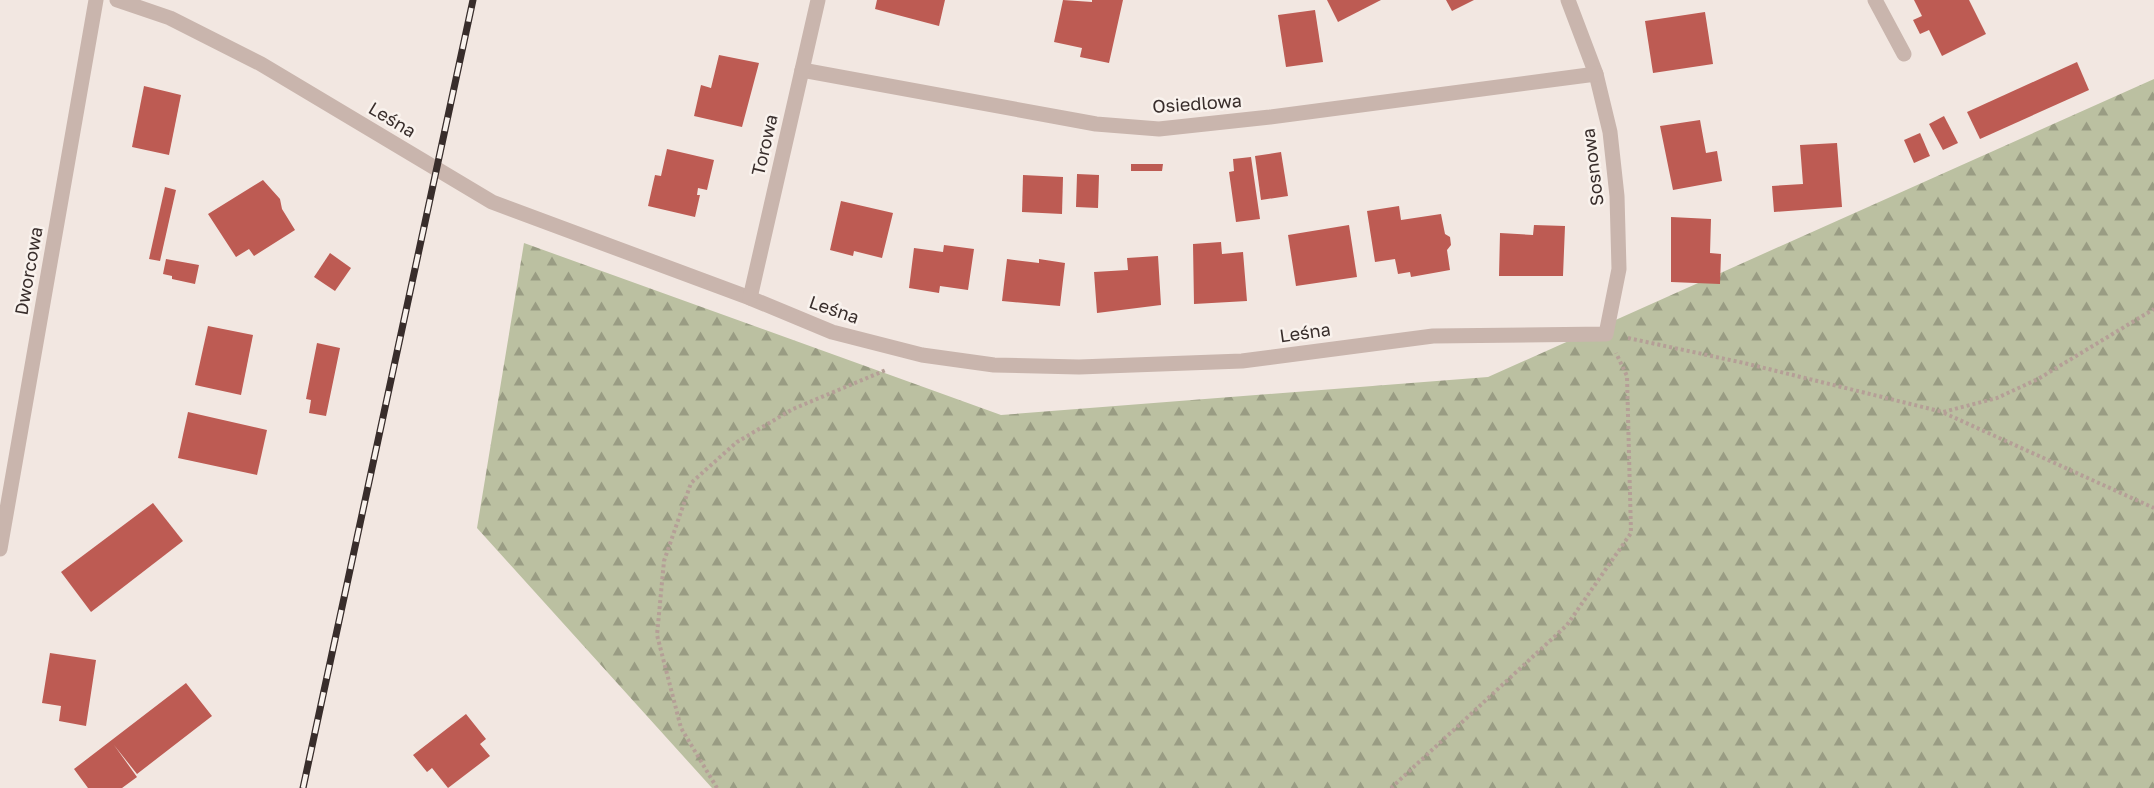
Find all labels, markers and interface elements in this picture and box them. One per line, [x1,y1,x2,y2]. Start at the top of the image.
street label: Osiedlowa [1151,89,1242,117]
street label: Leśna [365,97,420,142]
street label: Torowa [746,112,782,178]
street label: Sosnowa [1576,127,1608,207]
street label: Dworcowa [9,225,47,317]
street label: Leśna [806,290,862,328]
street label: Leśna [1278,318,1332,346]

